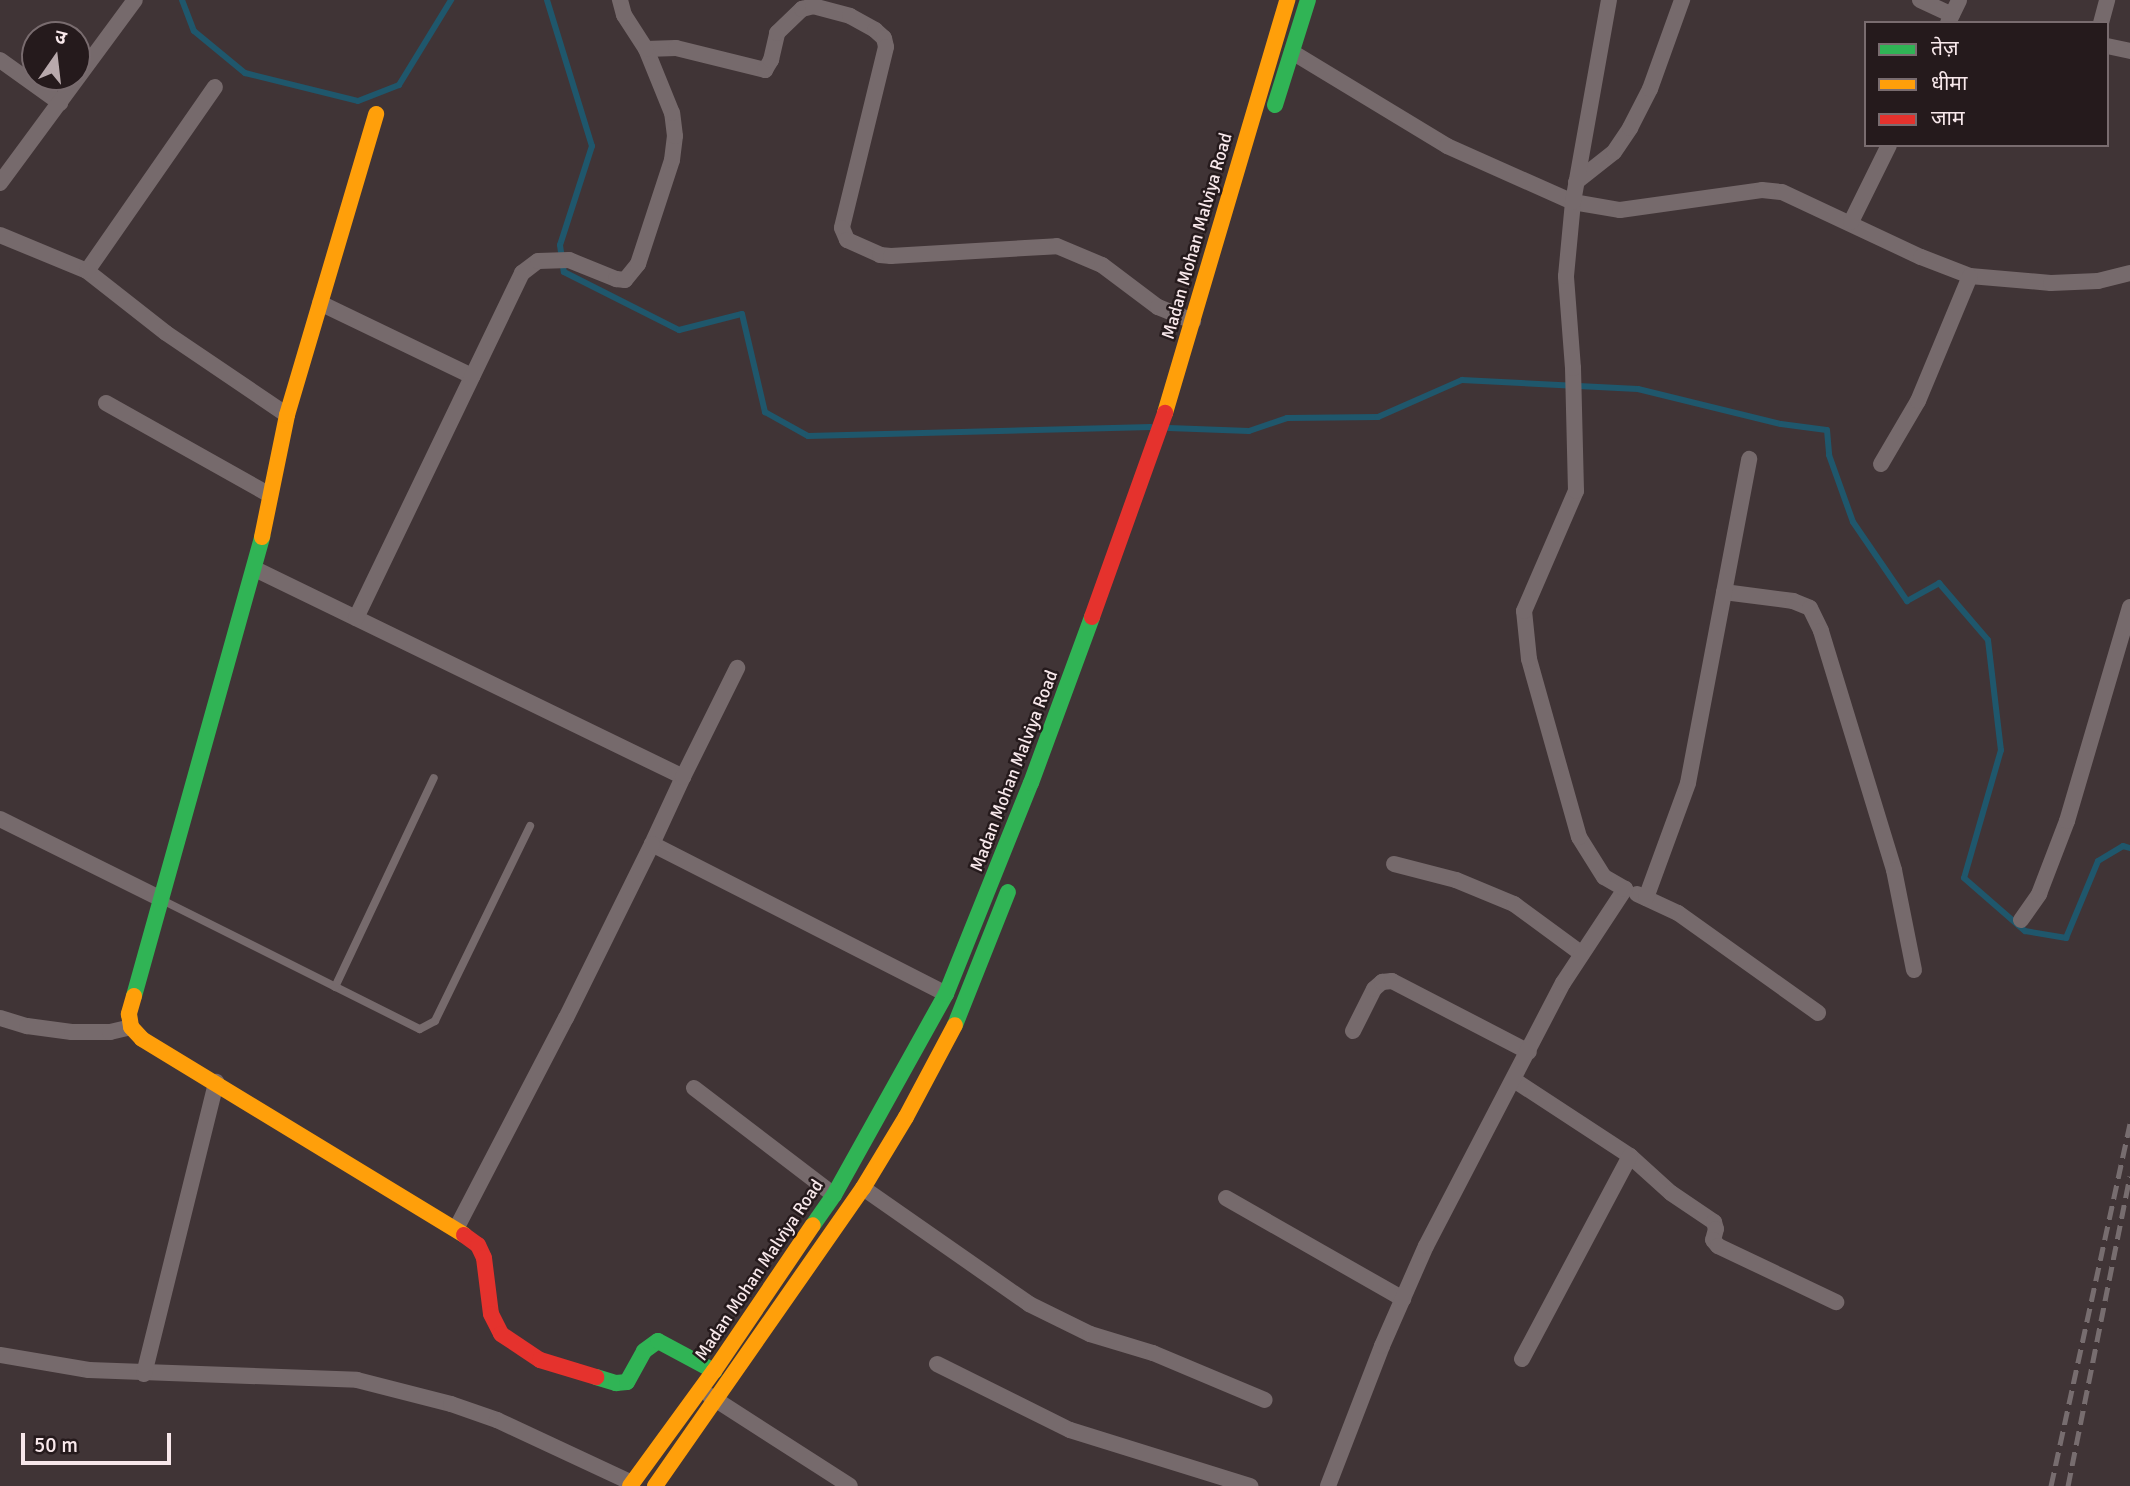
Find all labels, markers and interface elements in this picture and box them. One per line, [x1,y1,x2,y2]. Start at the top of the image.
north arrow [21,21,91,91]
legend [1864,21,2109,147]
text: उ [52,25,69,51]
text: तेज़ [1931,35,1959,61]
text: धीमा [1931,70,1967,96]
text: जाम [1931,105,1965,131]
street label: Madan Mohan Malviya Road [1157,130,1237,342]
street label: Madan Mohan Malviya Road [966,667,1062,875]
street label: Madan Mohan Malviya Road [690,1175,828,1365]
scale bar [24,1420,175,1464]
text: 50 m [34,1432,78,1458]

